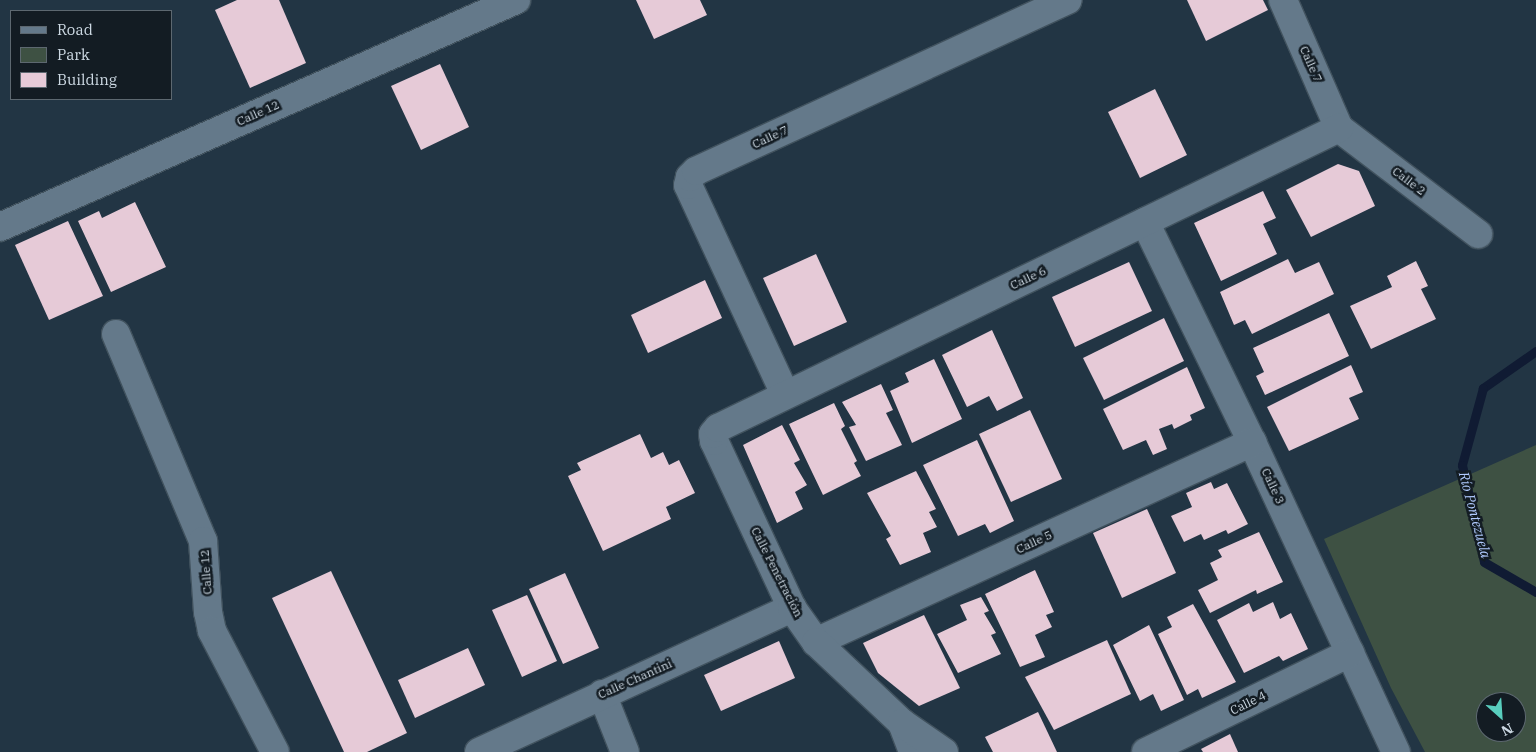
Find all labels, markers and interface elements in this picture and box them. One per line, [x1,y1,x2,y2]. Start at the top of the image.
legend [10,10,172,100]
text: Road [57,20,93,39]
street label: Calle 7 [1297,44,1325,84]
text: Park [57,45,90,64]
text: Building [57,70,117,89]
street label: Calle 12 [235,97,281,129]
street label: Calle 7 [750,122,790,152]
street label: Calle 2 [1390,164,1428,198]
street label: Calle 6 [1008,263,1048,293]
street label: Calle 3 [1258,466,1288,506]
water label: Río Pontezuela [1455,470,1495,560]
street label: Calle Penetración [748,525,806,619]
street label: Calle 5 [1014,527,1054,557]
street label: Calle 12 [197,549,215,595]
street label: Calle Chantini [596,656,674,702]
street label: Calle 4 [1228,688,1268,718]
north arrow [1476,692,1526,742]
text: N [1498,719,1516,740]

